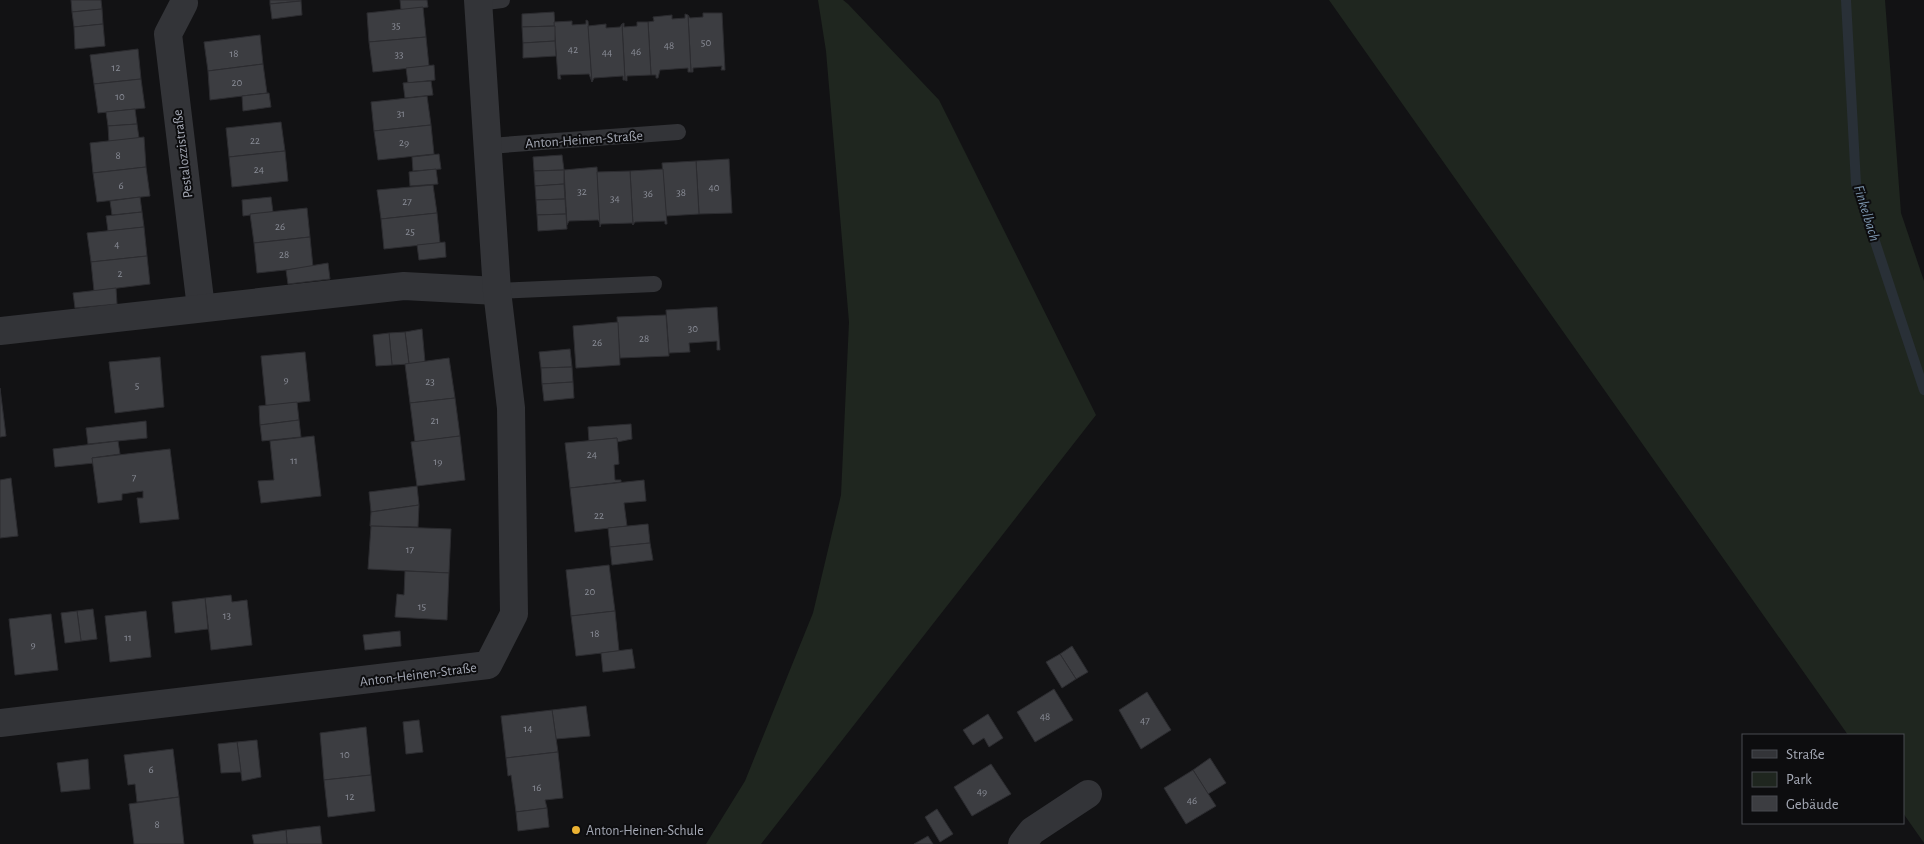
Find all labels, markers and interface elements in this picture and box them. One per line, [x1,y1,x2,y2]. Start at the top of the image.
house number: 35 [391,20,401,31]
house number: 50 [701,37,711,48]
house number: 48 [664,40,674,51]
house number: 42 [568,44,578,55]
house number: 46 [631,46,641,57]
house number: 44 [602,47,612,58]
house number: 18 [230,48,239,59]
house number: 33 [394,49,404,60]
house number: 12 [112,62,120,73]
house number: 20 [232,77,243,88]
house number: 10 [115,91,125,102]
house number: 31 [397,108,405,119]
street label: Pestalozzistraße [171,109,195,199]
street label: Anton-Heinen-Straße [525,129,643,151]
house number: 22 [250,135,260,146]
house number: 29 [399,137,409,148]
house number: 8 [115,150,121,161]
house number: 24 [254,164,264,175]
house number: 6 [118,180,124,191]
house number: 40 [708,182,720,193]
water label: Finkelbach [1851,183,1882,243]
house number: 32 [577,186,587,197]
house number: 38 [676,187,686,198]
house number: 36 [643,188,653,199]
house number: 34 [610,193,620,204]
house number: 27 [402,196,412,207]
house number: 26 [275,221,285,232]
house number: 25 [405,226,415,237]
house number: 4 [114,239,120,250]
house number: 28 [279,249,289,260]
house number: 2 [117,268,123,279]
house number: 30 [688,323,698,334]
house number: 28 [639,333,649,344]
house number: 26 [592,337,602,348]
house number: 9 [283,374,289,385]
house number: 23 [425,376,435,387]
house number: 5 [135,380,140,391]
house number: 21 [431,415,439,426]
house number: 24 [587,449,597,460]
house number: 11 [290,455,298,466]
house number: 19 [434,456,442,467]
house number: 7 [132,472,137,483]
house number: 22 [594,510,604,521]
house number: 17 [406,544,415,555]
house number: 20 [585,586,596,597]
house number: 15 [418,601,427,612]
house number: 13 [223,610,232,621]
house number: 18 [591,628,600,639]
house number: 11 [124,632,132,643]
house number: 9 [30,639,36,650]
street label: Anton-Heinen-Straße [359,661,477,689]
house number: 48 [1040,711,1050,722]
house number: 47 [1140,715,1150,726]
house number: 14 [523,723,533,734]
legend [1742,734,1904,824]
text: Straße [1786,747,1825,762]
house number: 10 [340,749,350,760]
house number: 6 [148,764,154,775]
text: Park [1786,772,1812,787]
house number: 16 [533,782,541,793]
house number: 49 [977,786,987,797]
house number: 12 [346,791,354,802]
house number: 46 [1187,795,1197,806]
text: Gebäude [1786,797,1839,812]
house number: 8 [154,819,160,830]
marker: Anton-Heinen-Schule [570,824,582,836]
place label: Anton-Heinen-Schule [586,824,704,838]

